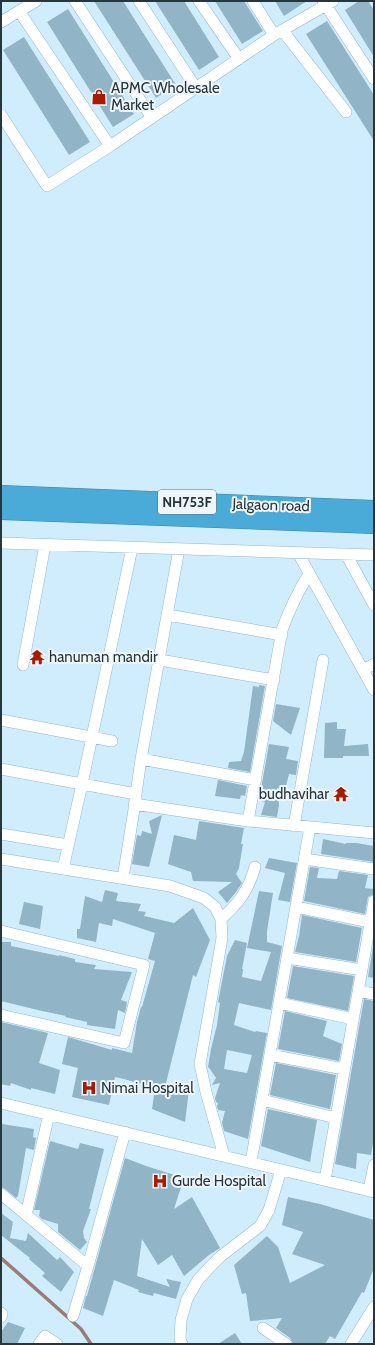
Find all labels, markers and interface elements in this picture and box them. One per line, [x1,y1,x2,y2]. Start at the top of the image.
place label: APMC Wholesale Market [111,79,220,114]
shop icon: APMC Wholesale Market [90,88,108,106]
road number: NH753F [158,490,216,514]
street label: Jalgaon road [231,495,310,515]
temple icon: hanuman mandir [28,648,46,666]
place label: hanuman mandir [49,648,158,666]
place label: budhavihar [259,785,329,803]
temple icon: budhavihar [332,785,350,803]
hospital icon: Nimai Hospital [80,1079,98,1097]
place label: Nimai Hospital [101,1079,194,1097]
hospital icon: Gurde Hospital [151,1172,169,1190]
place label: Gurde Hospital [172,1172,266,1190]

